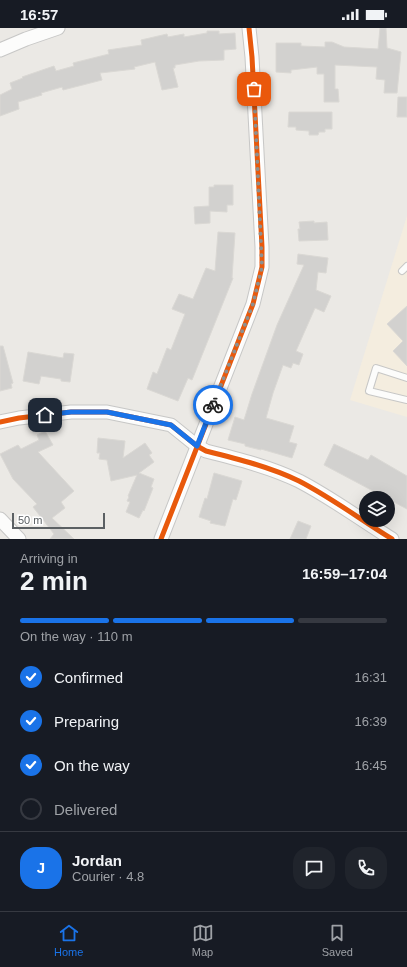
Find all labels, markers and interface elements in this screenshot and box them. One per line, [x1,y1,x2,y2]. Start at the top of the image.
text: 16:57 [20,6,58,23]
pin [237,72,271,106]
icon: bag [243,78,265,100]
courier [193,385,233,425]
icon: bike [202,394,224,416]
pin [28,398,62,432]
icon: home [34,404,56,426]
map controls [359,491,395,527]
button: layers [359,491,395,527]
scale bar [12,511,105,530]
text: 50 m [18,514,42,526]
text: Arriving in [20,551,78,566]
text: 16:59–17:04 [302,565,387,582]
text: 2 min [20,566,88,596]
text: On the way · 110 m [20,629,132,644]
icon: check [20,666,42,688]
text: Confirmed [54,669,123,686]
text: 16:31 [354,670,387,685]
icon: check [20,710,42,732]
text: Preparing [54,713,119,730]
text: 16:39 [354,714,387,729]
icon: check [20,754,42,776]
text: On the way [54,757,130,774]
text: 16:45 [354,758,387,773]
text: Delivered [54,801,117,818]
button: chat [293,847,335,889]
button: phone [345,847,387,889]
text: Jordan [72,852,122,869]
text: J [37,859,45,876]
text: Courier · 4.8 [72,869,144,884]
tab: Home [54,922,83,958]
tab: Map [192,922,214,958]
tab: Saved [322,922,353,958]

